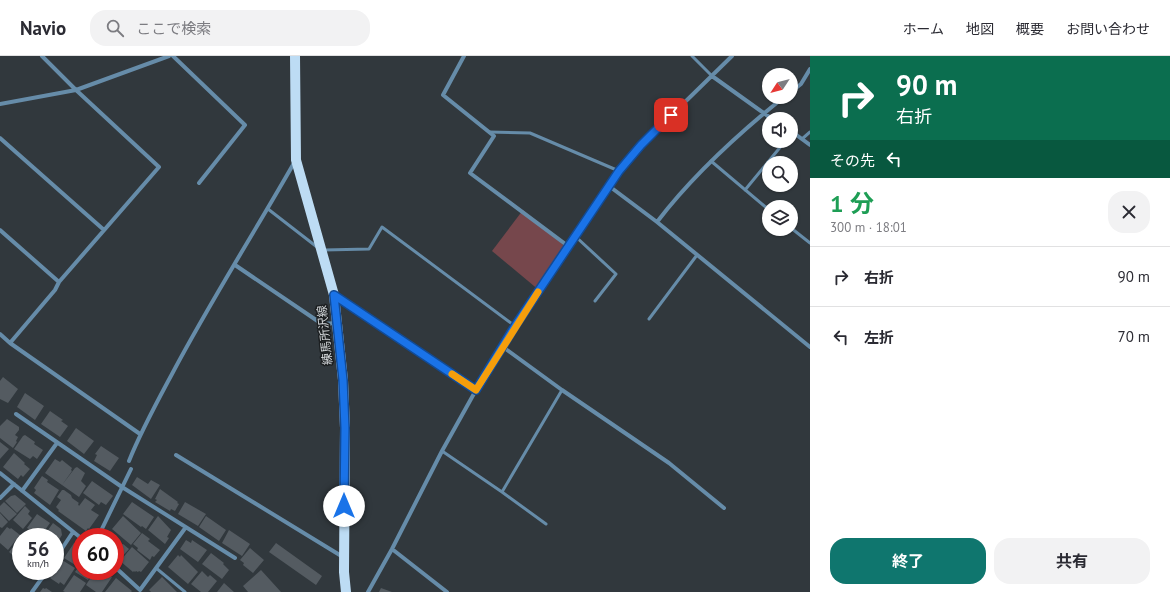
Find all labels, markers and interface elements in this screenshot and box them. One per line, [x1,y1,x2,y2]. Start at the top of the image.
search box [90,10,370,46]
text: Navio [20,16,66,40]
icon: search [104,17,126,39]
text: ここで検索 [136,19,211,38]
text: ホーム [902,20,944,38]
text: 地図 [966,20,994,38]
text: 概要 [1016,20,1044,38]
text: お問い合わせ [1066,20,1150,38]
text: 90 m [896,66,957,103]
north arrow [762,68,798,104]
map controls [762,68,798,236]
icon: right [830,72,882,124]
pin [654,98,688,132]
icon: arrive [660,104,682,126]
text: 右折 [896,105,932,128]
button: sound [762,112,798,148]
icon: left [883,148,905,170]
text: その先 [830,151,875,170]
button: search [762,156,798,192]
text: 1 分 [830,188,874,219]
button: close [1108,191,1150,233]
button: layers [762,200,798,236]
text: 300 m · 18:01 [830,219,907,236]
icon: right [830,266,852,288]
text: 90 m [1117,267,1150,286]
text: 右折 [864,268,894,287]
street label: 練馬所沢線 [314,304,335,366]
icon: left [830,326,852,348]
text: 70 m [1117,327,1150,346]
text: 左折 [864,328,894,347]
position arrow [323,485,365,527]
speed limit sign: 60 [72,528,124,580]
text: 56 [27,536,49,562]
button: 終了 [830,538,986,584]
button: 共有 [994,538,1150,584]
text: km/h [27,557,49,570]

